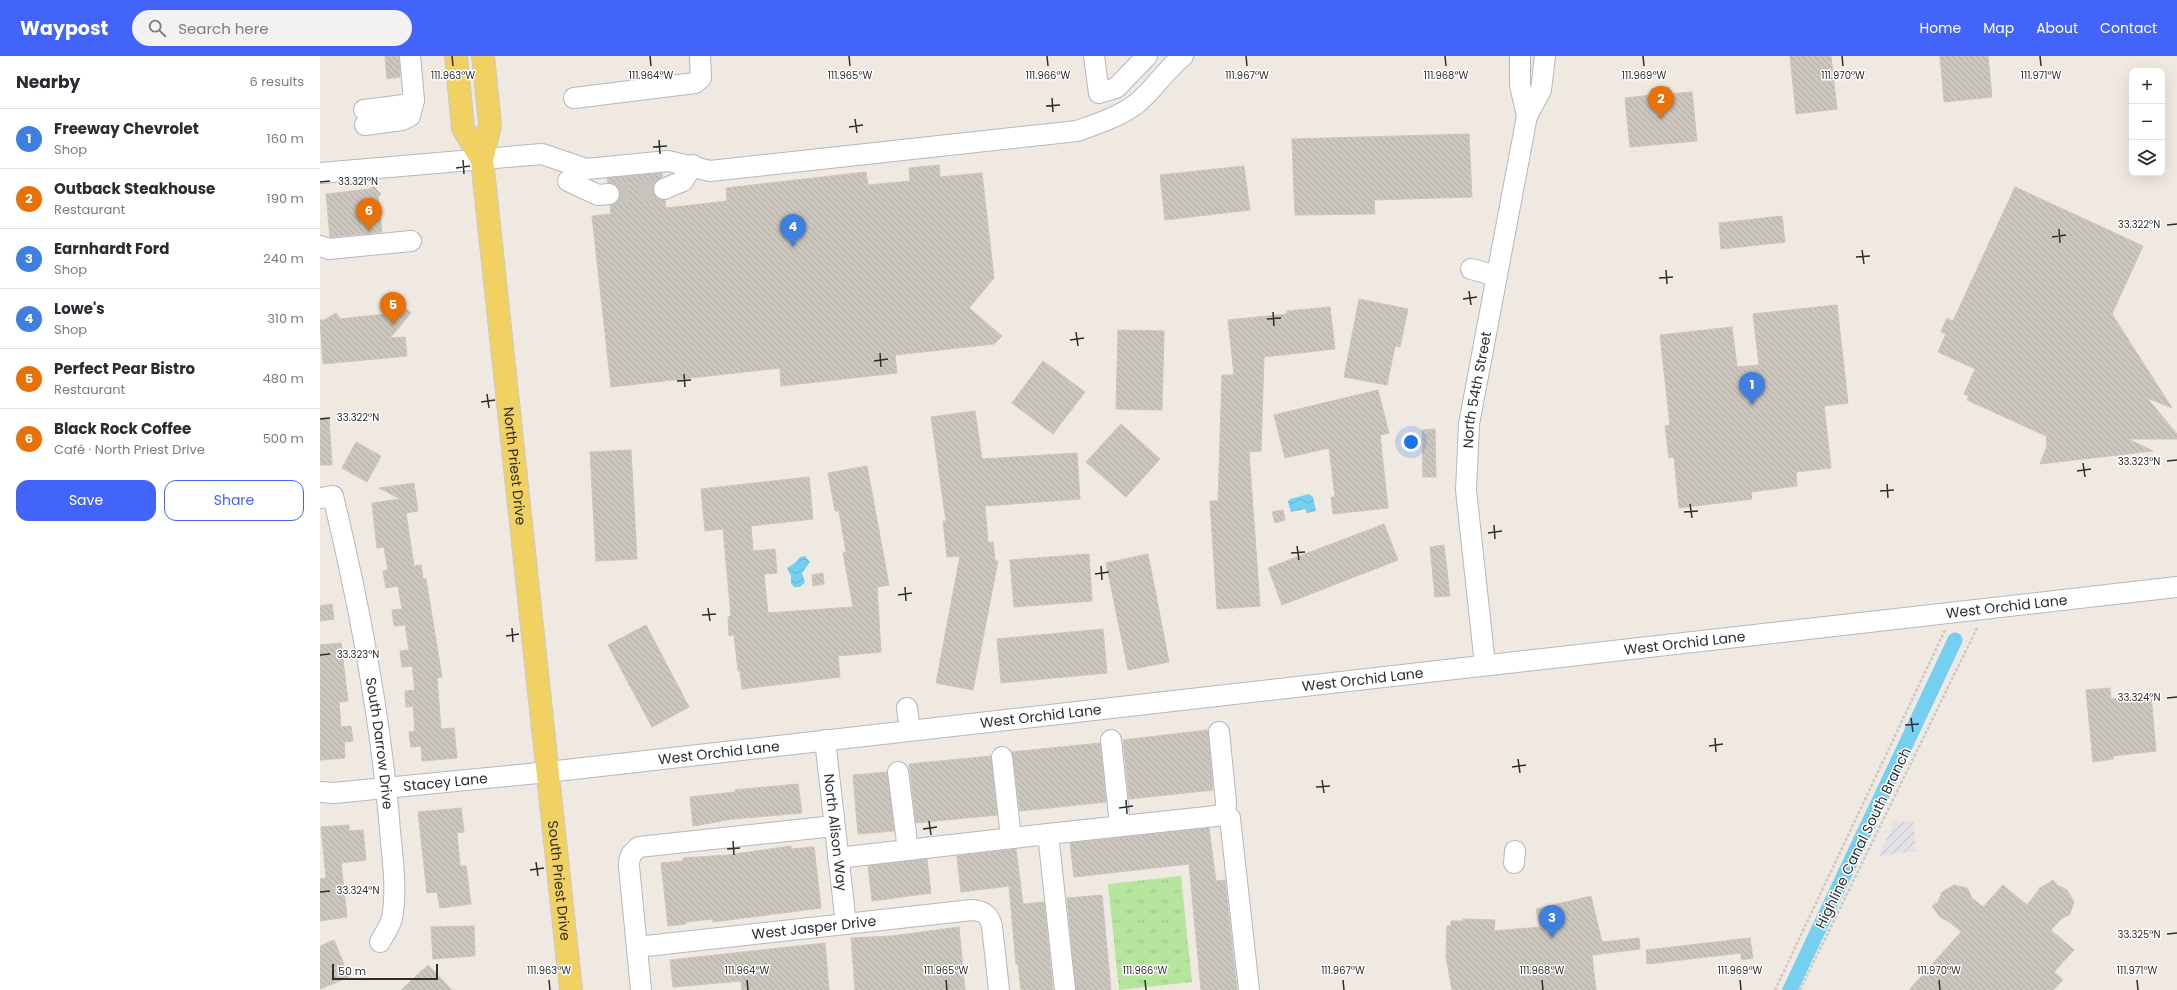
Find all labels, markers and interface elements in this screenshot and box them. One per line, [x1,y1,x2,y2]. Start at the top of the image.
search box [132,10,412,46]
text: Waypost [20,15,108,42]
icon: search [146,17,168,39]
text: Search here [178,18,269,39]
text: Home [1919,18,1961,38]
text: Map [1983,18,2014,38]
text: About [2036,18,2078,38]
text: Contact [2100,18,2157,38]
text: 111.963°W [431,68,475,83]
text: 111.964°W [629,68,673,83]
text: 111.965°W [828,68,872,83]
text: 111.966°W [1026,68,1071,83]
text: 111.967°W [1225,68,1269,83]
text: 111.968°W [1424,68,1468,83]
text: 111.969°W [1622,68,1666,83]
text: 111.970°W [1821,68,1865,83]
text: 111.971°W [2021,68,2061,83]
map controls [2129,68,2165,176]
button: + [2129,68,2165,104]
text: Nearby [16,70,80,94]
text: 6 results [250,72,304,91]
pin: 2 [1648,86,1674,119]
button: − [2129,104,2165,140]
text: Freeway Chevrolet [54,118,199,139]
text: 1 [27,129,31,148]
text: 160 m [267,129,304,148]
text: Shop [54,140,87,159]
button: layers [2129,140,2165,176]
text: 33.321°N [338,174,378,189]
text: Outback Steakhouse [54,178,215,199]
text: 2 [25,189,33,208]
text: 190 m [267,189,304,208]
pin: 6 [356,198,382,231]
text: Restaurant [54,200,125,219]
pin: 4 [780,214,806,247]
text: 33.322°N [2118,217,2160,232]
text: Earnhardt Ford [54,238,169,259]
text: 3 [25,249,33,268]
text: 240 m [263,249,304,268]
text: Shop [54,260,87,279]
pin: 5 [380,292,406,325]
text: Lowe's [54,298,105,319]
text: 4 [25,309,33,328]
text: 310 m [267,309,304,328]
text: Shop [54,320,87,339]
street label: North 54th Street [1458,330,1496,449]
text: Perfect Pear Bistro [54,358,195,379]
text: 5 [25,369,33,388]
text: 480 m [263,369,304,388]
pin: 1 [1739,372,1765,405]
text: Restaurant [54,380,125,399]
street label: North Priest Drive [499,406,531,526]
text: 33.322°N [337,410,379,425]
text: Black Rock Coffee [54,418,191,439]
text: 6 [25,429,33,448]
text: 500 m [263,429,304,448]
your location [1401,432,1421,452]
text: Café · North Priest Drive [54,440,205,459]
text: 33.323°N [2118,454,2160,469]
button: Save [16,480,156,521]
button: Share [164,480,304,521]
street label: West Orchid Lane [1945,589,2069,623]
street label: West Orchid Lane [1623,626,1747,660]
text: 33.323°N [337,647,379,662]
street label: West Orchid Lane [1301,663,1425,696]
street label: South Darrow Drive [361,676,398,811]
text: 33.324°N [2118,690,2160,705]
street label: West Orchid Lane [979,699,1103,733]
street label: West Orchid Lane [657,736,781,769]
street label: Highline Canal South Branch [1810,744,1916,932]
street label: Stacey Lane [402,768,489,796]
street label: North Alison Way [819,773,852,892]
street label: South Priest Drive [543,819,576,942]
text: 33.324°N [337,883,379,898]
pin: 3 [1539,905,1565,938]
street label: West Jasper Drive [751,911,877,944]
text: 33.325°N [2118,927,2160,942]
scale bar [332,962,438,981]
text: 50 m [338,963,366,979]
text: 111.963°W [527,963,571,978]
text: 111.964°W [725,963,769,978]
text: 111.965°W [924,963,968,978]
text: 111.966°W [1123,963,1168,978]
text: 111.967°W [1321,963,1365,978]
text: 111.968°W [1520,963,1564,978]
text: 111.969°W [1718,963,1762,978]
text: 111.970°W [1917,963,1961,978]
text: 111.971°W [2117,963,2157,978]

